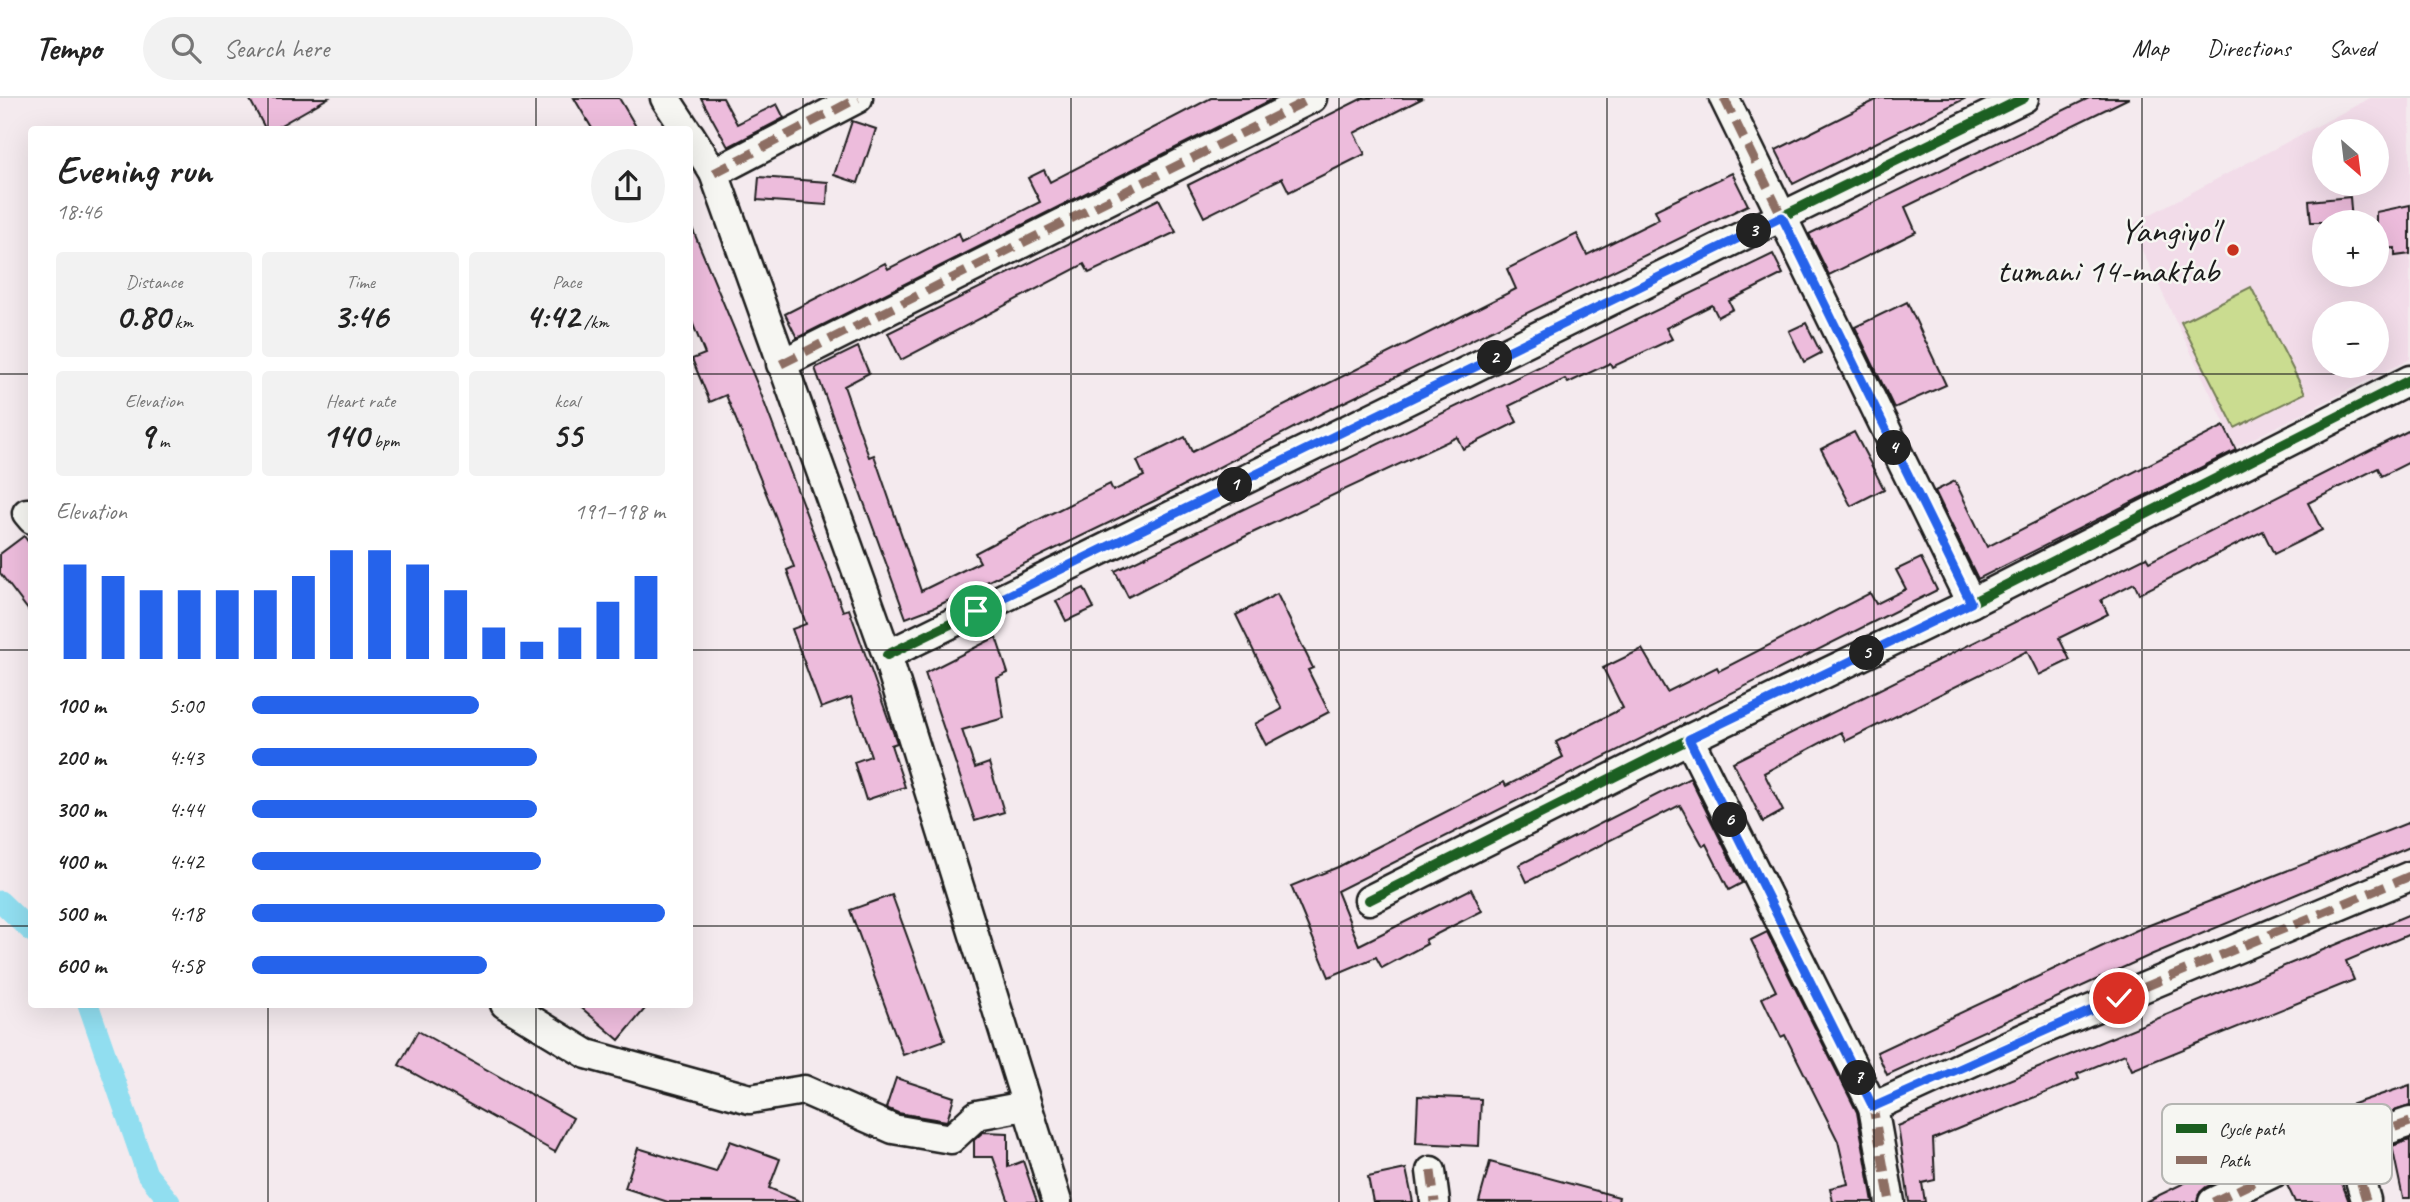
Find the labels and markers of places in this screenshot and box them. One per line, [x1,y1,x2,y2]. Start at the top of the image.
place label: Yangiyo'l tumani 14-maktab [1997,208,2225,293]
pin: 3 [1736,214,1772,248]
marker: Yangiyo'l tumani 14-maktab [2225,242,2241,258]
pin: 2 [1478,341,1512,376]
pin: 4 [1876,430,1912,466]
pin: 1 [1218,468,1252,502]
pin [946,581,1006,641]
pin: 5 [1850,636,1884,670]
pin: 6 [1712,802,1748,838]
pin [2089,968,2149,1028]
pin: 7 [1842,1060,1876,1096]

